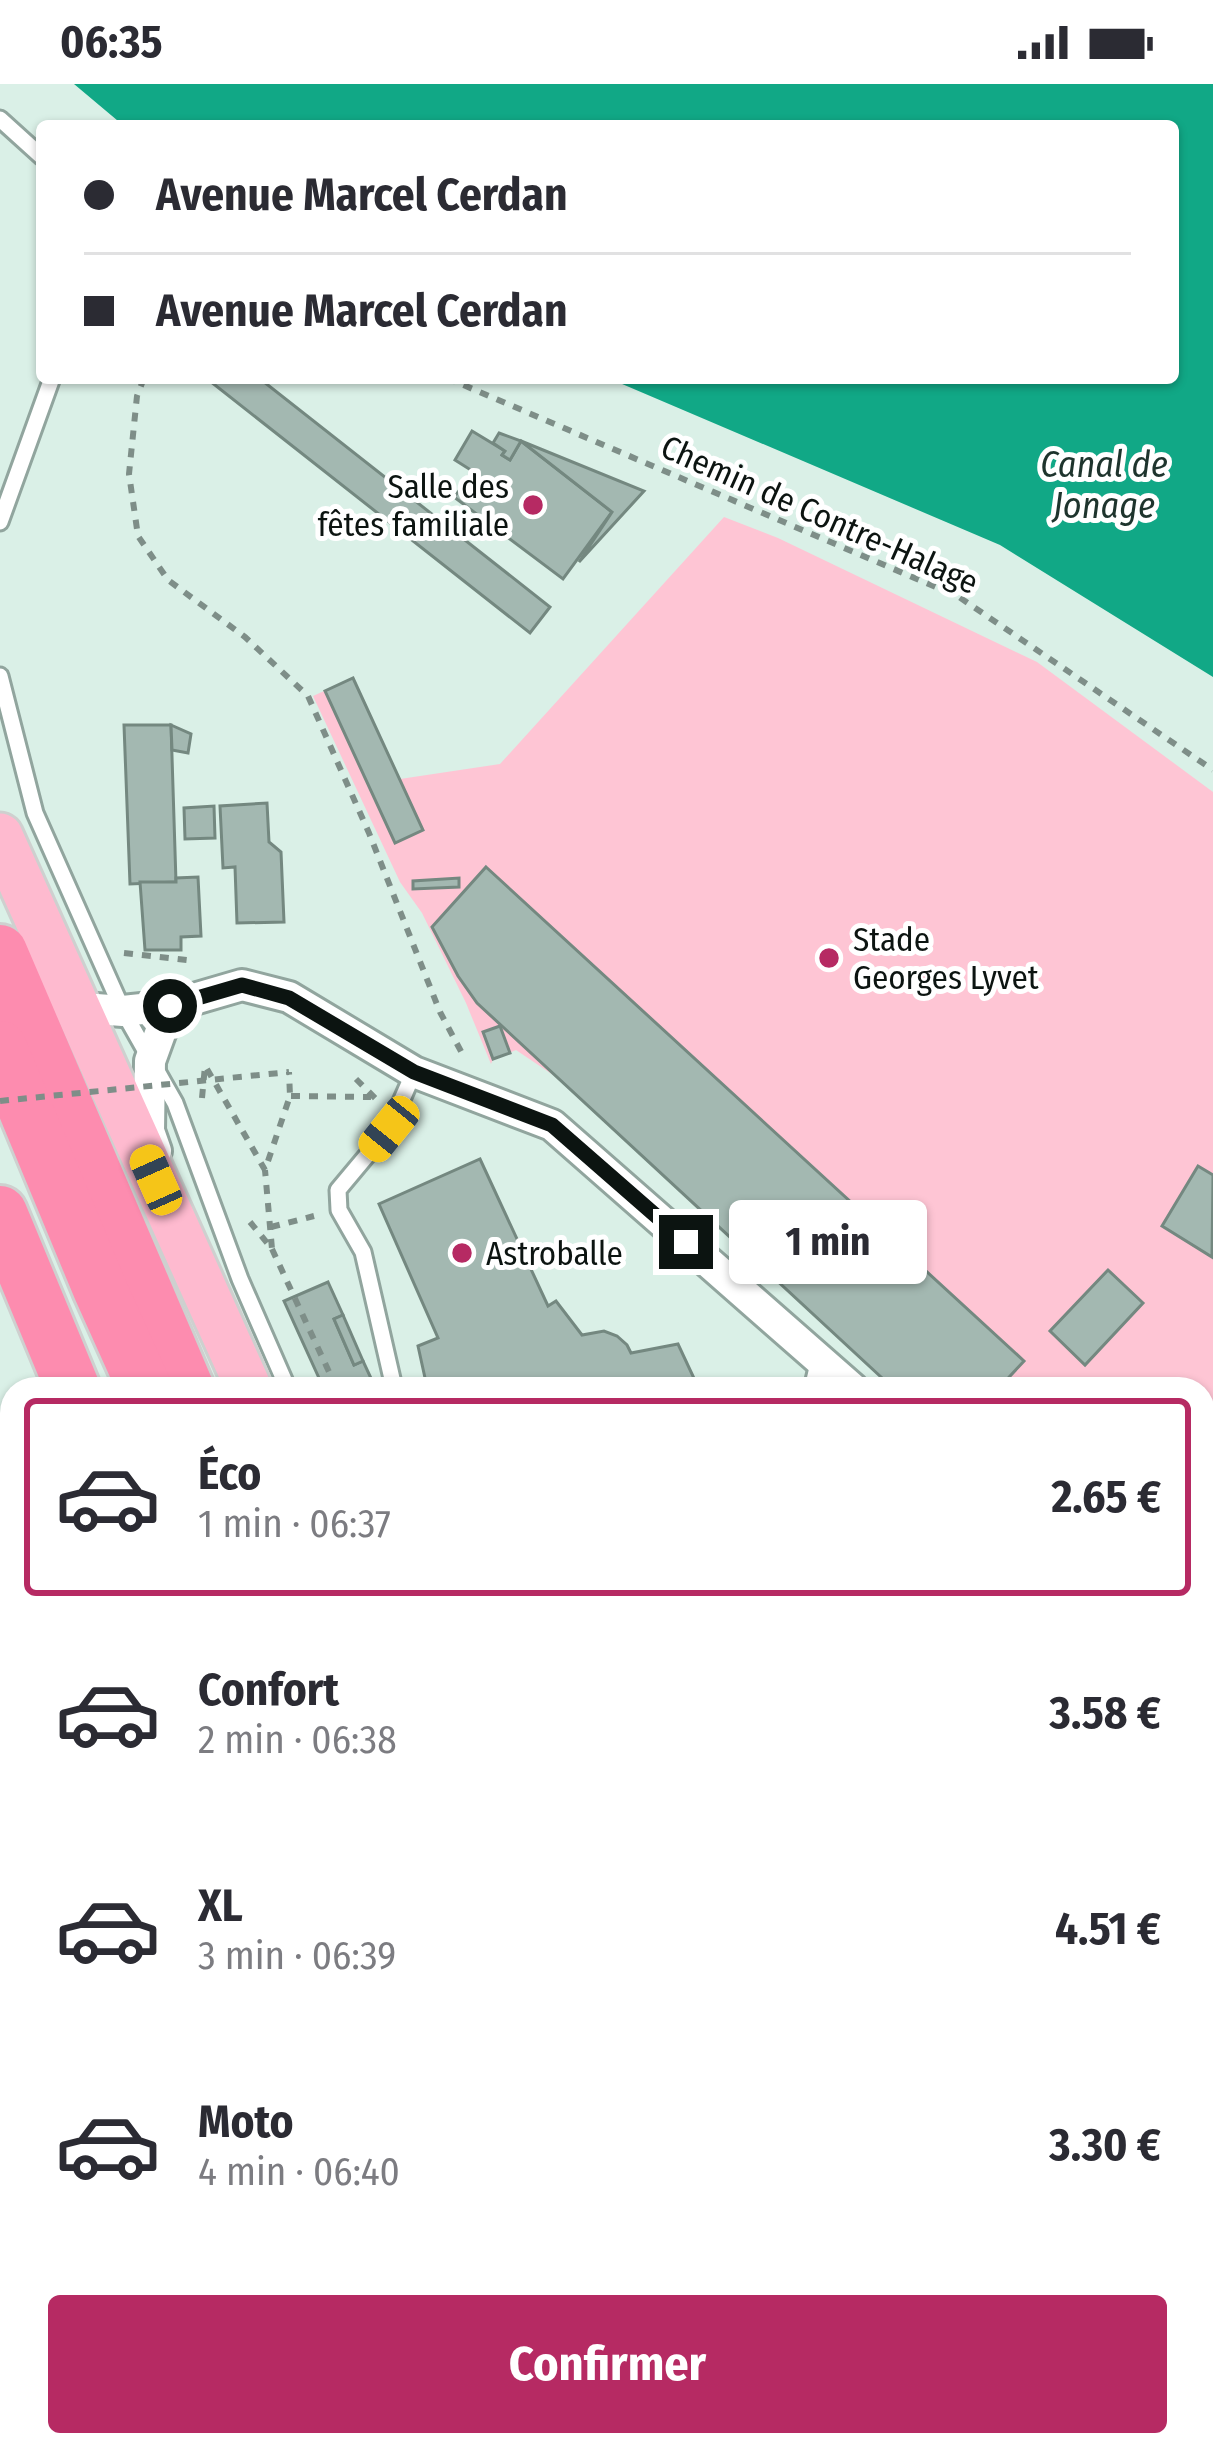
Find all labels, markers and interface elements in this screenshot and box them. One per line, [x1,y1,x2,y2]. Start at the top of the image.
text: 06:35 [60,15,163,69]
text: Avenue Marcel Cerdan [156,168,567,222]
text: Avenue Marcel Cerdan [156,284,567,338]
street label: Chemin de Contre-Halage [655,427,984,603]
water label: Canal de Jonage [1040,443,1168,528]
place label: Salle des fêtes familiale [318,467,509,545]
marker: Salle des fêtes familiale [520,492,546,518]
place label: Stade Georges Lyvet [853,920,1039,998]
marker: Stade Georges Lyvet [816,945,842,971]
route start [143,979,197,1033]
car [352,1090,426,1168]
car [125,1140,187,1220]
callout: 1 min [728,1200,926,1284]
route end [659,1215,713,1269]
text: 1 min [786,1219,870,1265]
place label: Astroballe [486,1234,623,1274]
marker: Astroballe [449,1240,475,1266]
icon: car [54,1443,162,1551]
text: Éco [198,1447,261,1501]
text: 2.65 € [1051,1470,1161,1524]
text: 1 min · 06:37 [198,1501,391,1547]
icon: car [54,1659,162,1767]
text: Confort [198,1663,339,1717]
text: 3.58 € [1050,1686,1161,1740]
text: 2 min · 06:38 [198,1717,397,1763]
icon: car [54,1875,162,1983]
text: XL [198,1879,243,1933]
text: 4.51 € [1055,1902,1161,1956]
text: 3 min · 06:39 [198,1933,396,1979]
icon: car [54,2091,162,2199]
text: Moto [198,2095,294,2149]
text: 3.30 € [1049,2118,1161,2172]
text: 4 min · 06:40 [198,2149,400,2195]
button: Confirmer [48,2295,1167,2433]

